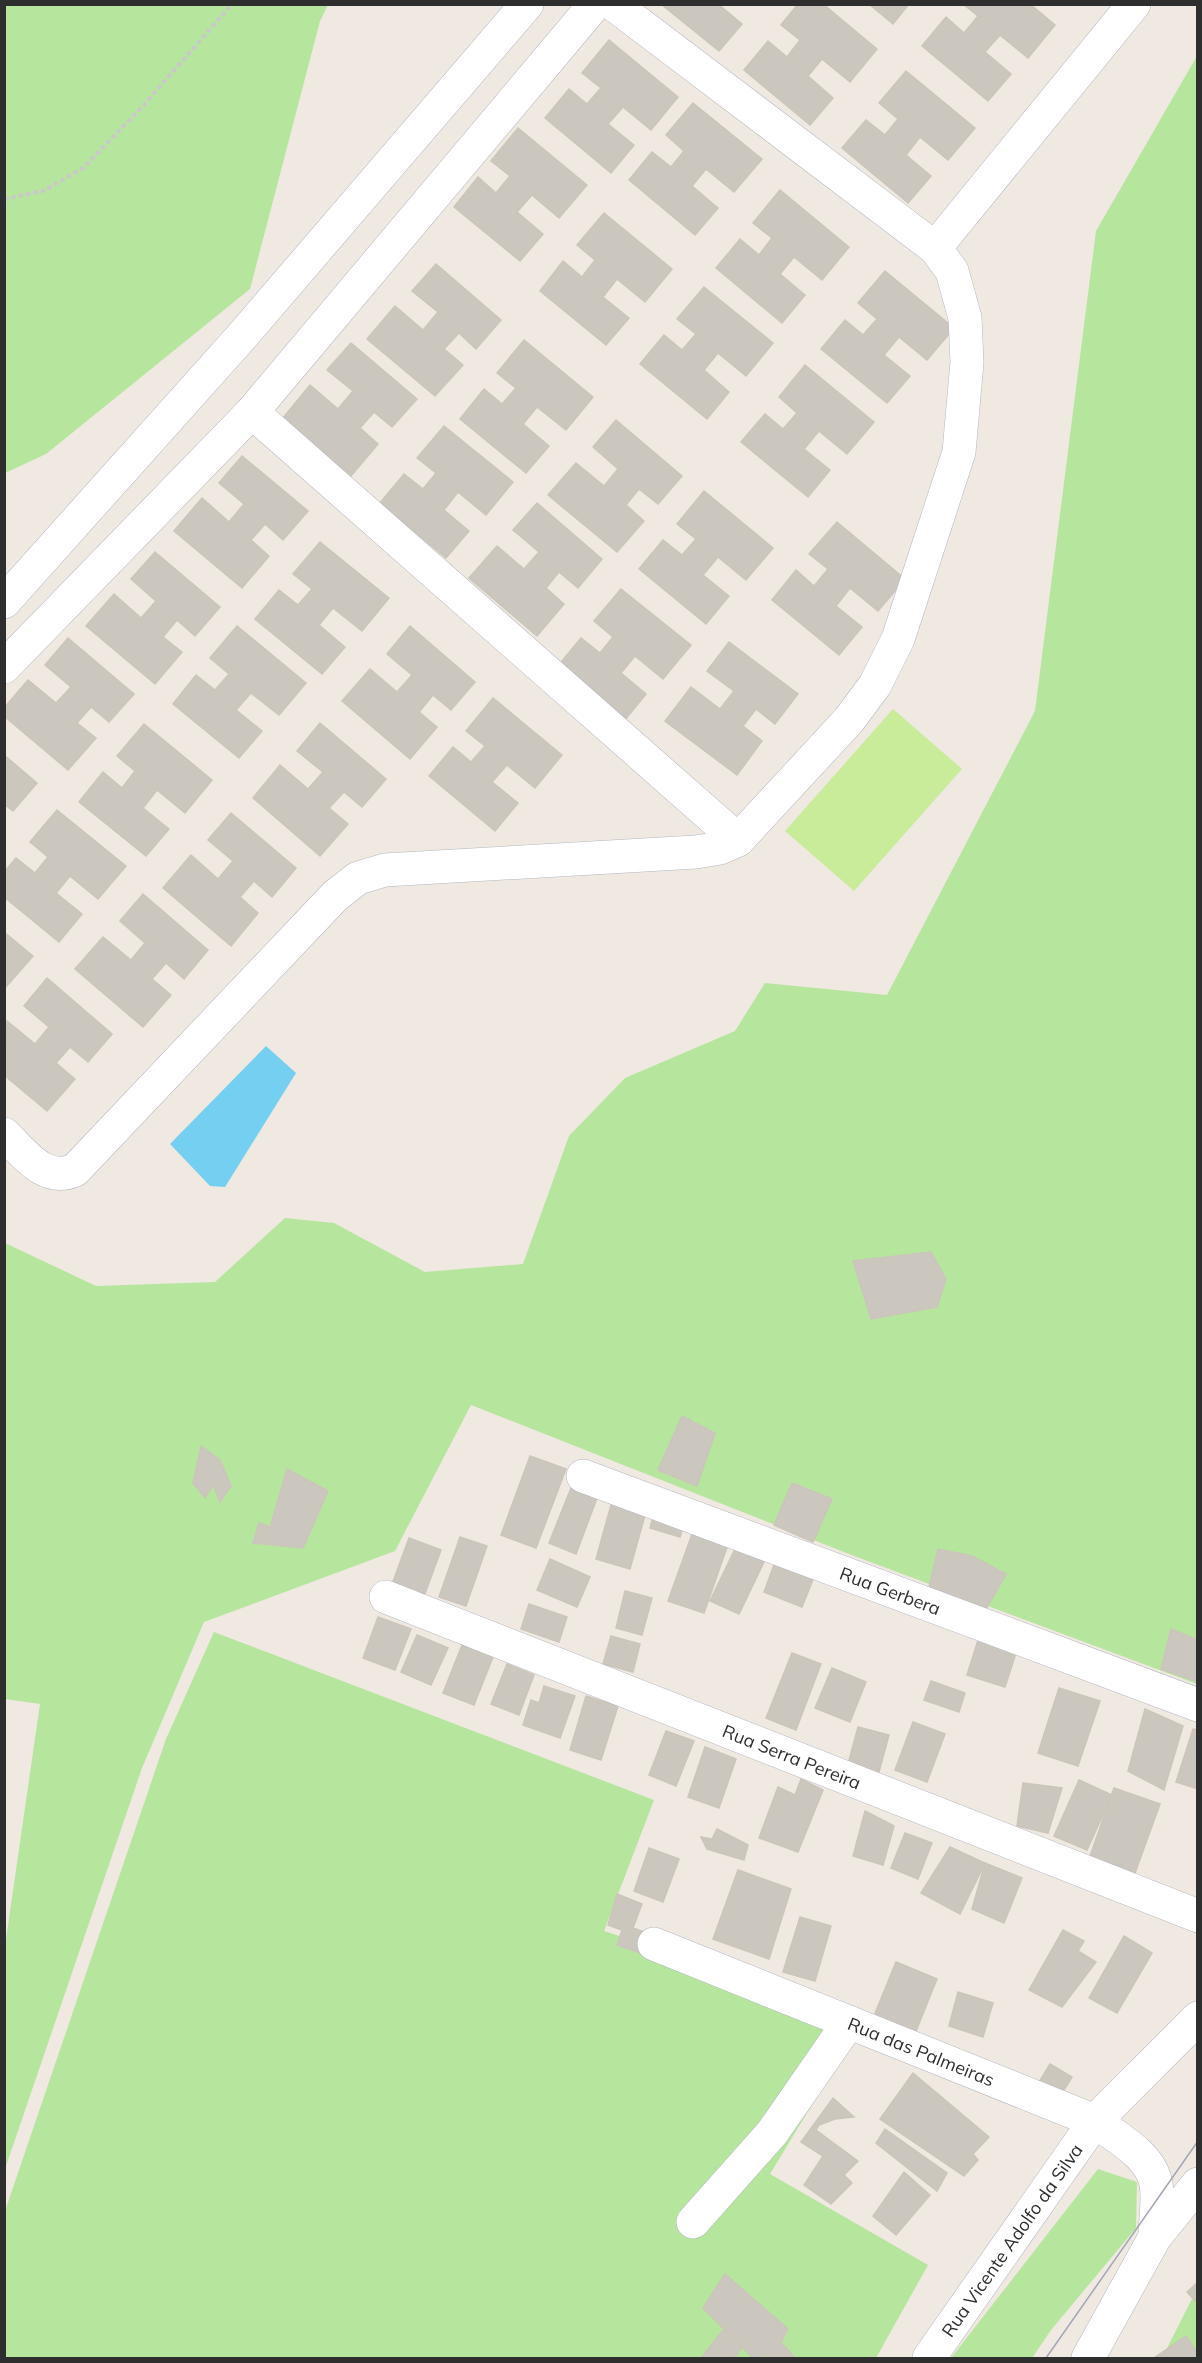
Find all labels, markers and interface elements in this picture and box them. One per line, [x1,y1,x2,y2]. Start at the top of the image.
street label: Rua Gerbera [837,1561,944,1620]
street label: Rua Serra Pereira [719,1719,864,1794]
street label: Rua das Palmeiras [845,2012,998,2091]
street label: Rua Vicente Adolfo da Silva [936,2139,1087,2341]

